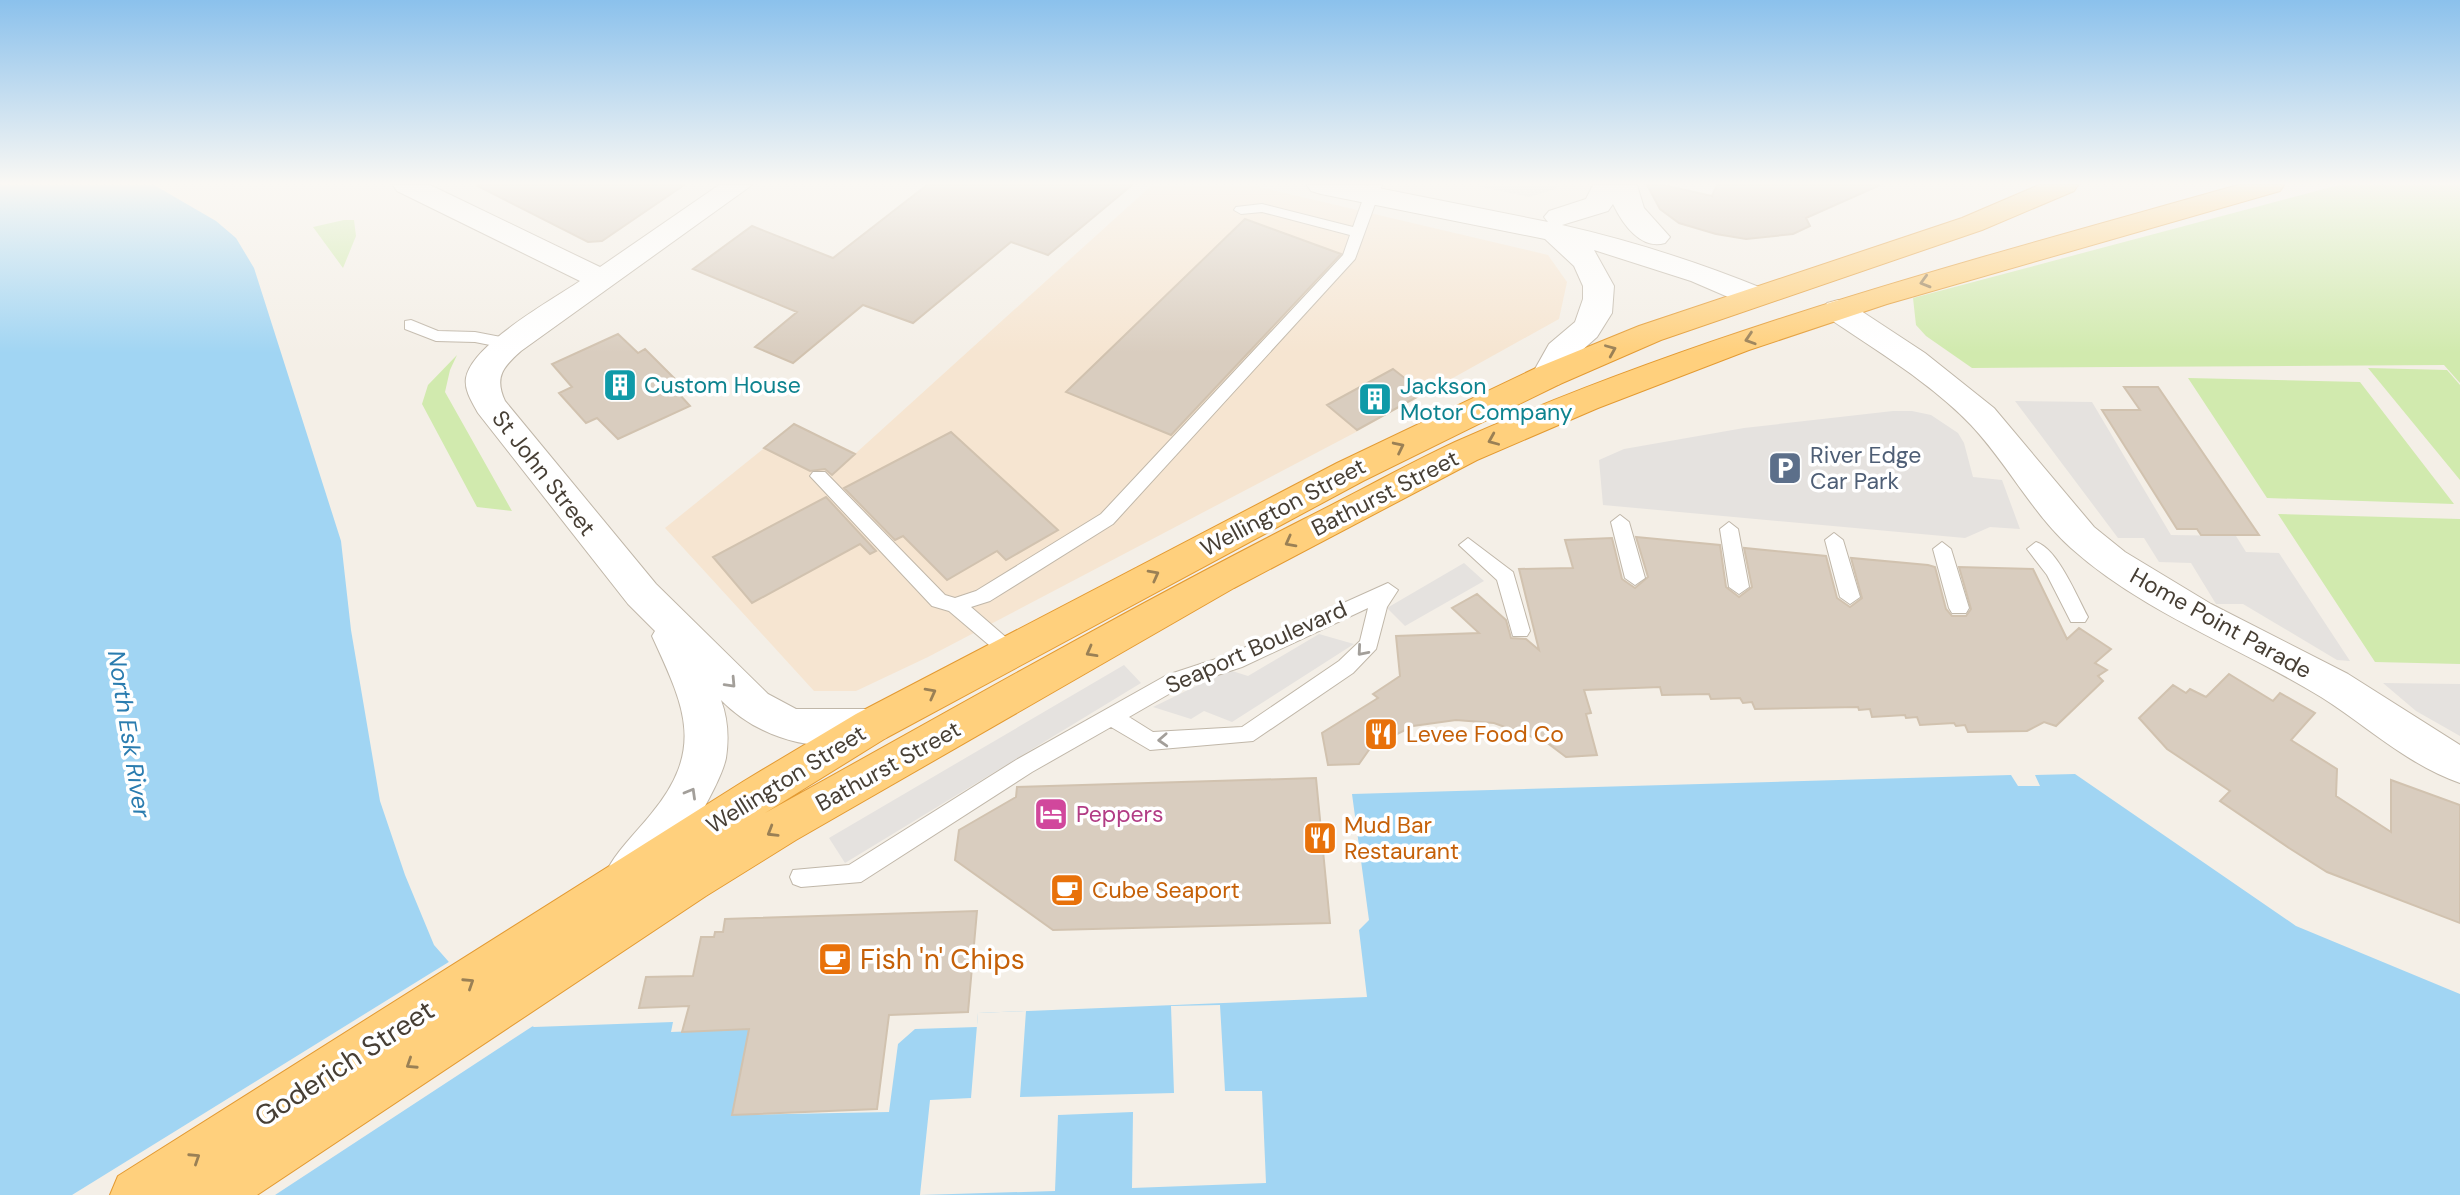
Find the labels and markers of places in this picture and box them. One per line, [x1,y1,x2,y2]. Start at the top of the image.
building icon: Custom House [601,366,639,404]
place label: Custom House [644,370,801,400]
place label: Jackson Motor Company [1400,371,1573,427]
building icon: Jackson Motor Company [1356,380,1394,418]
place label: River Edge Car Park [1810,440,1921,496]
parking icon: River Edge Car Park [1766,449,1804,487]
restaurant icon: Levee Food Co [1362,715,1400,753]
place label: Levee Food Co [1406,719,1564,749]
hotel icon: Peppers [1032,795,1070,833]
place label: Peppers [1076,799,1164,829]
place label: Mud Bar Restaurant [1344,810,1459,866]
restaurant icon: Mud Bar Restaurant [1301,819,1339,857]
cafe icon: Cube Seaport [1048,871,1086,909]
place label: Cube Seaport [1092,875,1240,905]
cafe icon: Fish 'n' Chips [816,940,854,978]
place label: Fish 'n' Chips [860,941,1025,978]

